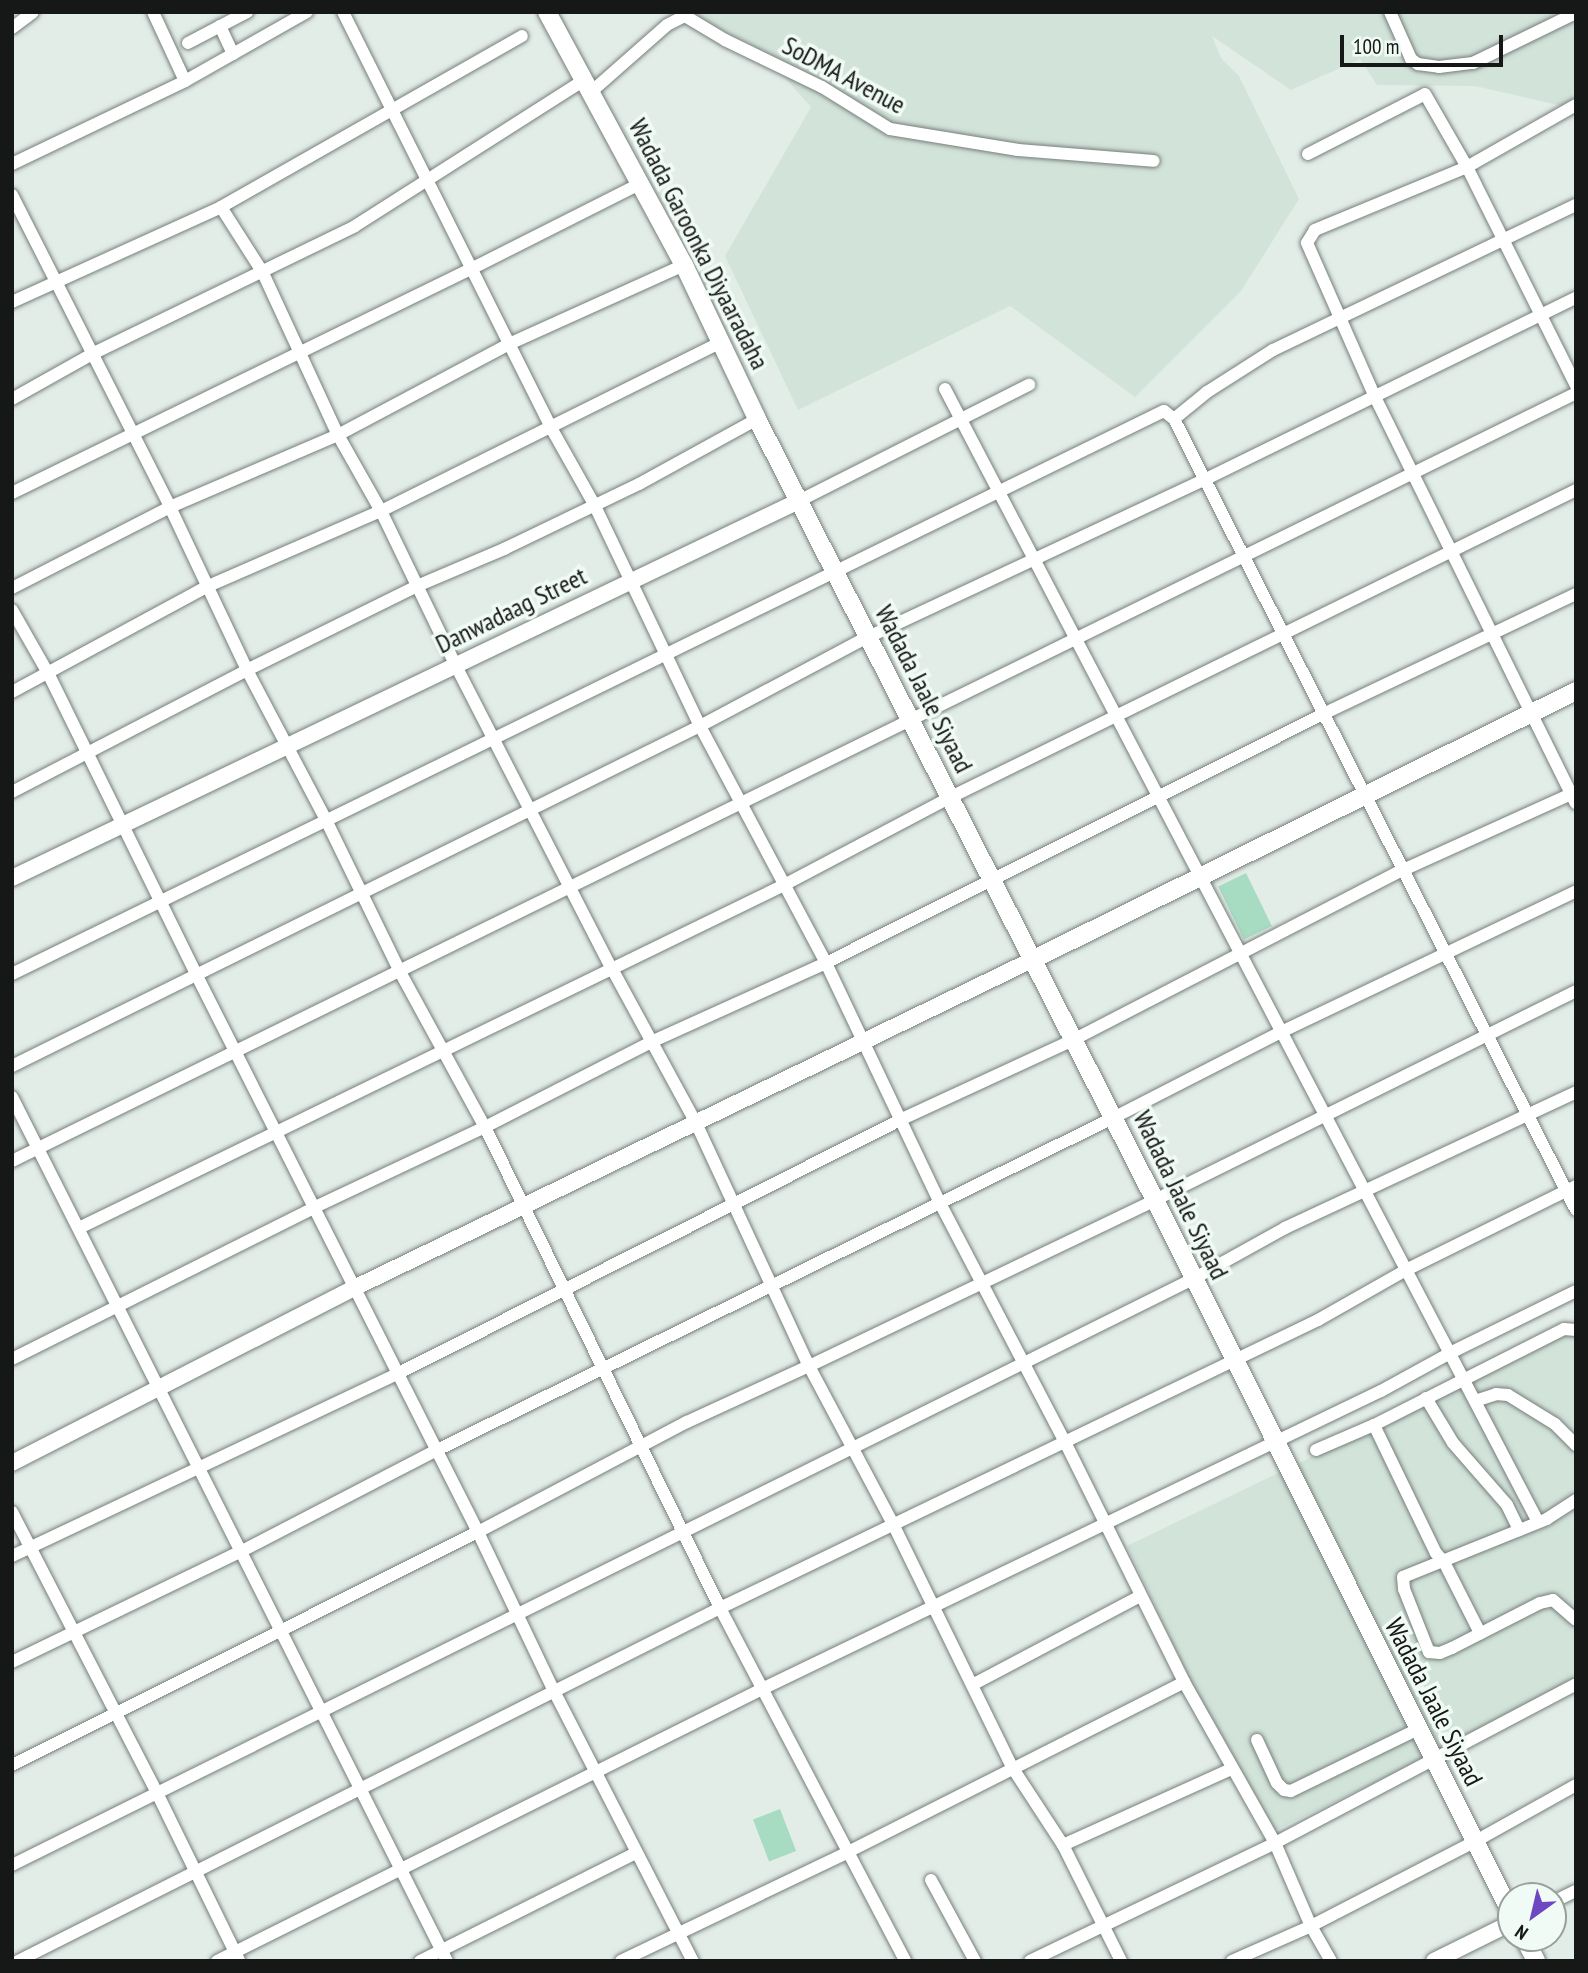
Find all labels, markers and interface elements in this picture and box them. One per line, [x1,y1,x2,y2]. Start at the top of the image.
scale bar [1343,21,1506,65]
street label: SoDMA Avenue [777,29,911,121]
text: 100 m [1353,33,1399,60]
street label: Wadada Garoonka Diyaaradaha [622,114,776,374]
street label: Danwadaag Street [431,560,591,660]
street label: Wadada Jaale Siyaad [868,600,980,778]
street label: Wadada Jaale Siyaad [1127,1106,1235,1284]
street label: Wadada Jaale Siyaad [1378,1613,1490,1791]
north arrow [1497,1882,1567,1952]
text: N [1510,1920,1532,1946]

